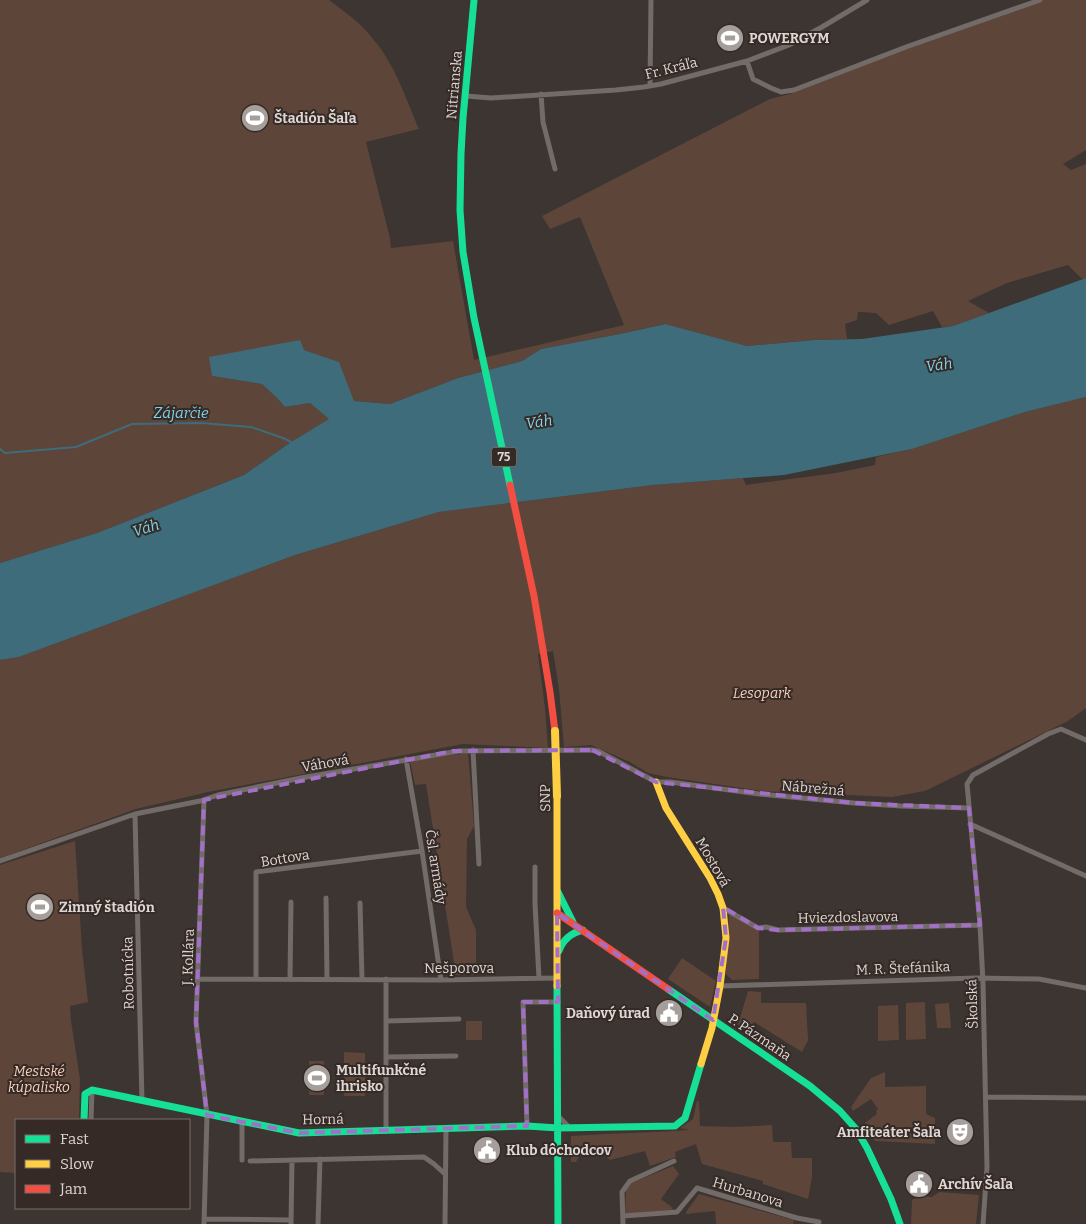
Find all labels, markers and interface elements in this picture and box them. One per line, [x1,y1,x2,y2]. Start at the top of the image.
sports icon: POWERGYM [715,23,745,53]
place label: POWERGYM [749,30,829,47]
street label: Nitrianska [443,50,466,120]
street label: Fr. Kráľa [643,54,699,83]
sports icon: Štadión Šaľa [240,103,270,133]
place label: Štadión Šaľa [274,108,357,127]
water label: Váh [924,354,954,376]
water label: Zájarčie [154,404,209,422]
water label: Váh [524,411,554,433]
road number: 75 [492,448,516,467]
water label: Váh [131,515,162,541]
park label: Lesopark [733,685,792,702]
street label: Váhová [300,751,350,776]
street label: Nábrežná [781,777,846,800]
street label: SNP [537,784,554,812]
street label: Čsl. armády [421,828,451,906]
street label: Mostová [692,834,734,890]
street label: Bottova [259,846,311,871]
sports icon: Zimný štadión [25,892,55,922]
place label: Zimný štadión [59,899,155,916]
street label: Hviezdoslavova [798,908,899,927]
street label: J. Kollára [179,928,198,987]
street label: Robotnícka [119,936,138,1010]
street label: M. R. Štefánika [855,957,951,979]
street label: Nešporova [424,960,494,977]
street label: Školská [962,978,982,1029]
public building icon: Daňový úrad [654,998,684,1028]
place label: Daňový úrad [566,1005,651,1022]
street label: P. Pázmaňa [725,1010,795,1065]
place label: Multifunkčné ihrisko [336,1062,427,1095]
park label: Mestské kúpalisko [8,1063,70,1096]
sports icon: Multifunkčné ihrisko [302,1063,332,1093]
street label: Horná [302,1111,344,1128]
theatre icon: Amfiteáter Šaľa [945,1117,975,1147]
legend [15,1119,190,1209]
place label: Amfiteáter Šaľa [837,1122,941,1141]
text: Fast [60,1130,89,1148]
public building icon: Klub dôchodcov [472,1135,502,1165]
place label: Klub dôchodcov [506,1142,612,1159]
text: Slow [60,1155,95,1173]
public building icon: Archív Šaľa [904,1169,934,1199]
street label: Hurbanova [711,1174,786,1211]
place label: Archív Šaľa [938,1174,1013,1193]
text: Jam [59,1180,88,1198]

